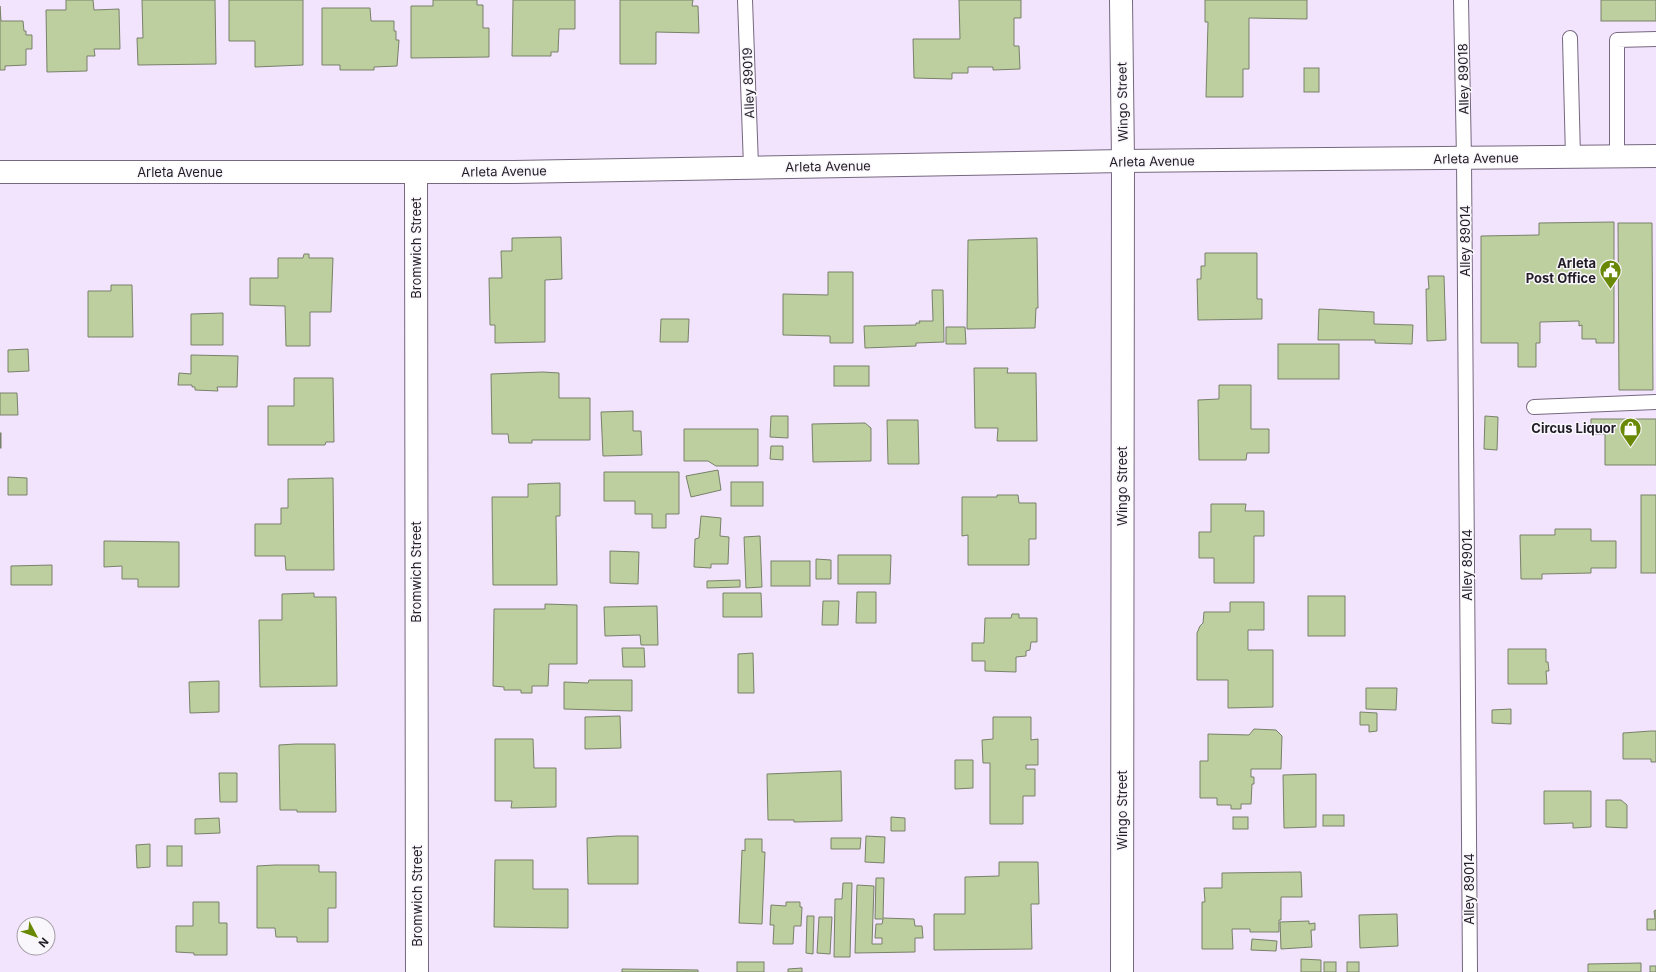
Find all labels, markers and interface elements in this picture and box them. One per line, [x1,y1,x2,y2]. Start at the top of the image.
street label: Alley 89018 [1454,43,1472,115]
street label: Alley 89019 [739,47,757,119]
street label: Wingo Street [1113,62,1131,142]
street label: Arleta Avenue [1433,149,1519,167]
street label: Arleta Avenue [1109,152,1195,170]
street label: Arleta Avenue [785,157,871,175]
street label: Arleta Avenue [461,162,547,180]
street label: Arleta Avenue [137,164,223,180]
street label: Bromwich Street [408,197,424,299]
street label: Alley 89014 [1457,205,1473,277]
place label: Arleta Post Office [1526,255,1596,286]
public building icon: Arleta Post Office [1598,257,1624,290]
shop icon: Circus Liquor [1618,415,1644,448]
place label: Circus Liquor [1531,420,1617,436]
street label: Wingo Street [1114,446,1130,526]
street label: Bromwich Street [408,521,424,623]
street label: Alley 89014 [1459,529,1475,601]
street label: Wingo Street [1114,770,1130,850]
street label: Bromwich Street [409,845,425,947]
street label: Alley 89014 [1461,853,1477,925]
north arrow [16,916,56,956]
text: N [36,935,52,950]

